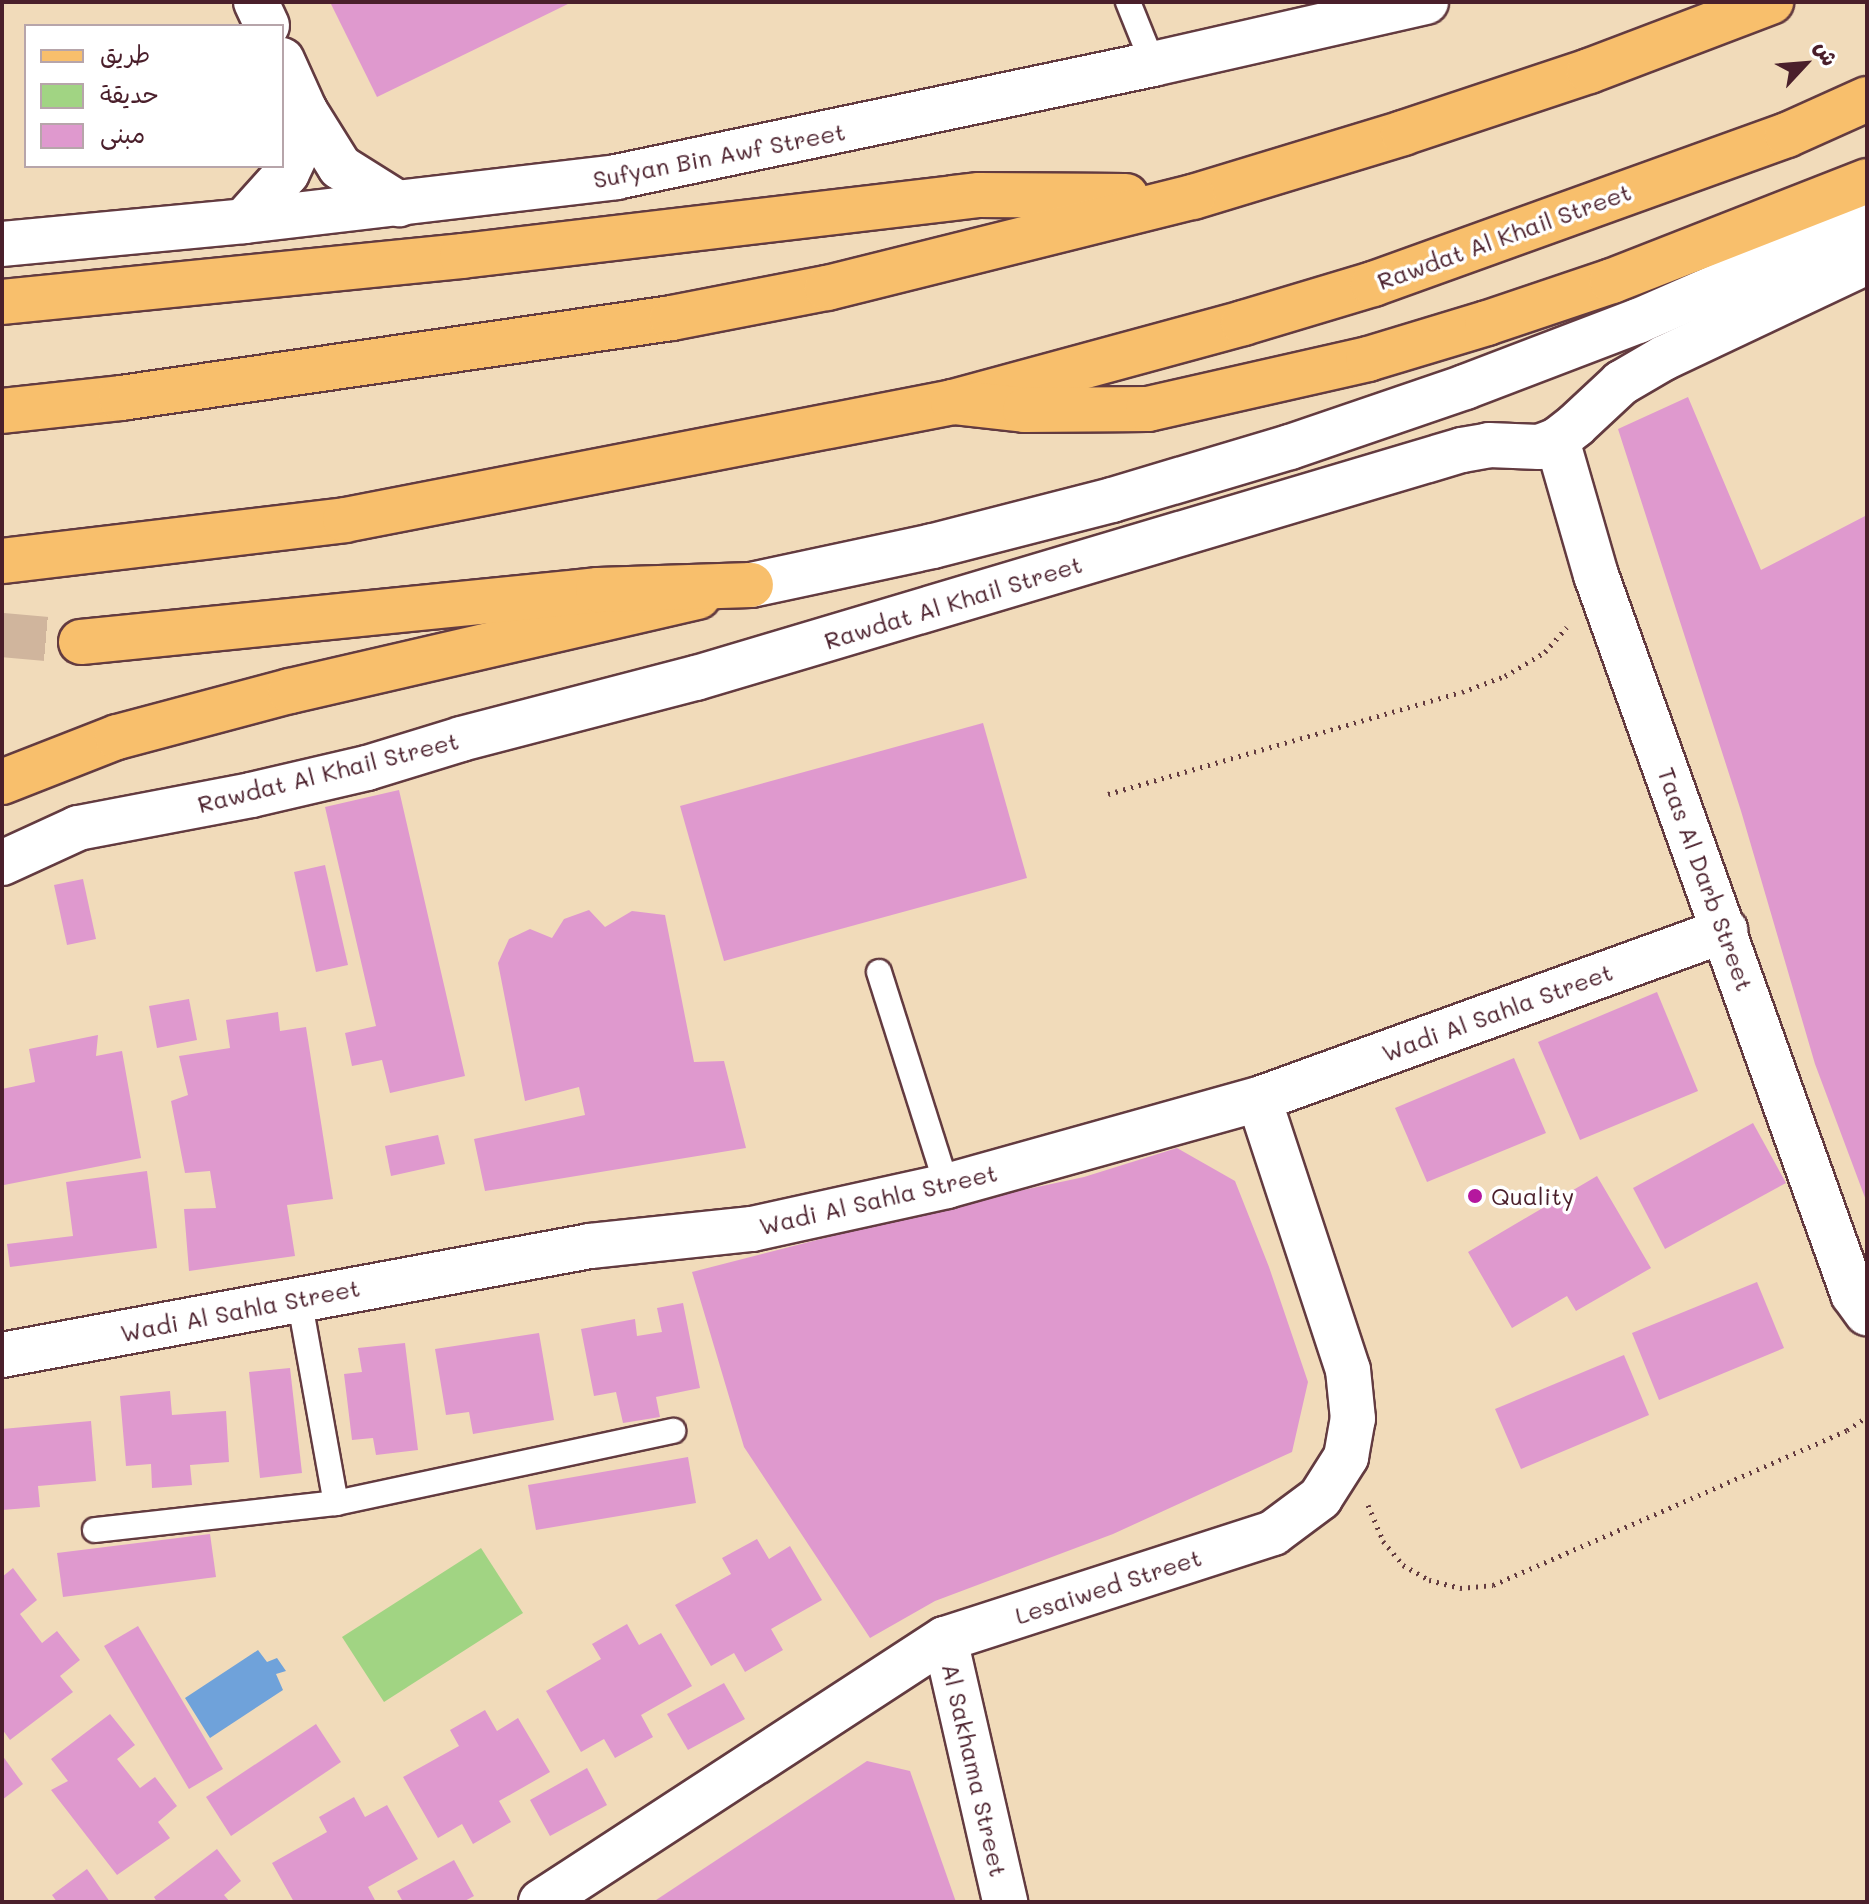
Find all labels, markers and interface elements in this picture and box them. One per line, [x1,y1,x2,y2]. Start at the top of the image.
legend [24,24,284,168]
north arrow [1765,24,1845,104]
text: ش [1809,36,1845,70]
text: طريق [100,38,150,69]
text: حديقة [100,78,159,109]
street label: Sufyan Bin Awf Street [590,116,848,194]
text: مبنى [100,118,145,149]
street label: Rawdat Al Khail Street [1373,177,1635,295]
street label: Rawdat Al Khail Street [821,549,1085,655]
street label: Rawdat Al Khail Street [194,726,462,818]
street label: Taas Al Darb Street [1652,763,1760,995]
street label: Wadi Al Sahla Street [1378,957,1616,1067]
street label: Wadi Al Sahla Street [756,1158,1000,1240]
place label: Quality [1491,1182,1574,1210]
marker: Quality [1466,1187,1484,1205]
street label: Wadi Al Sahla Street [118,1273,362,1347]
street label: Lesaiwed Street [1011,1542,1205,1630]
street label: Al Sakhama Street [936,1660,1014,1880]

